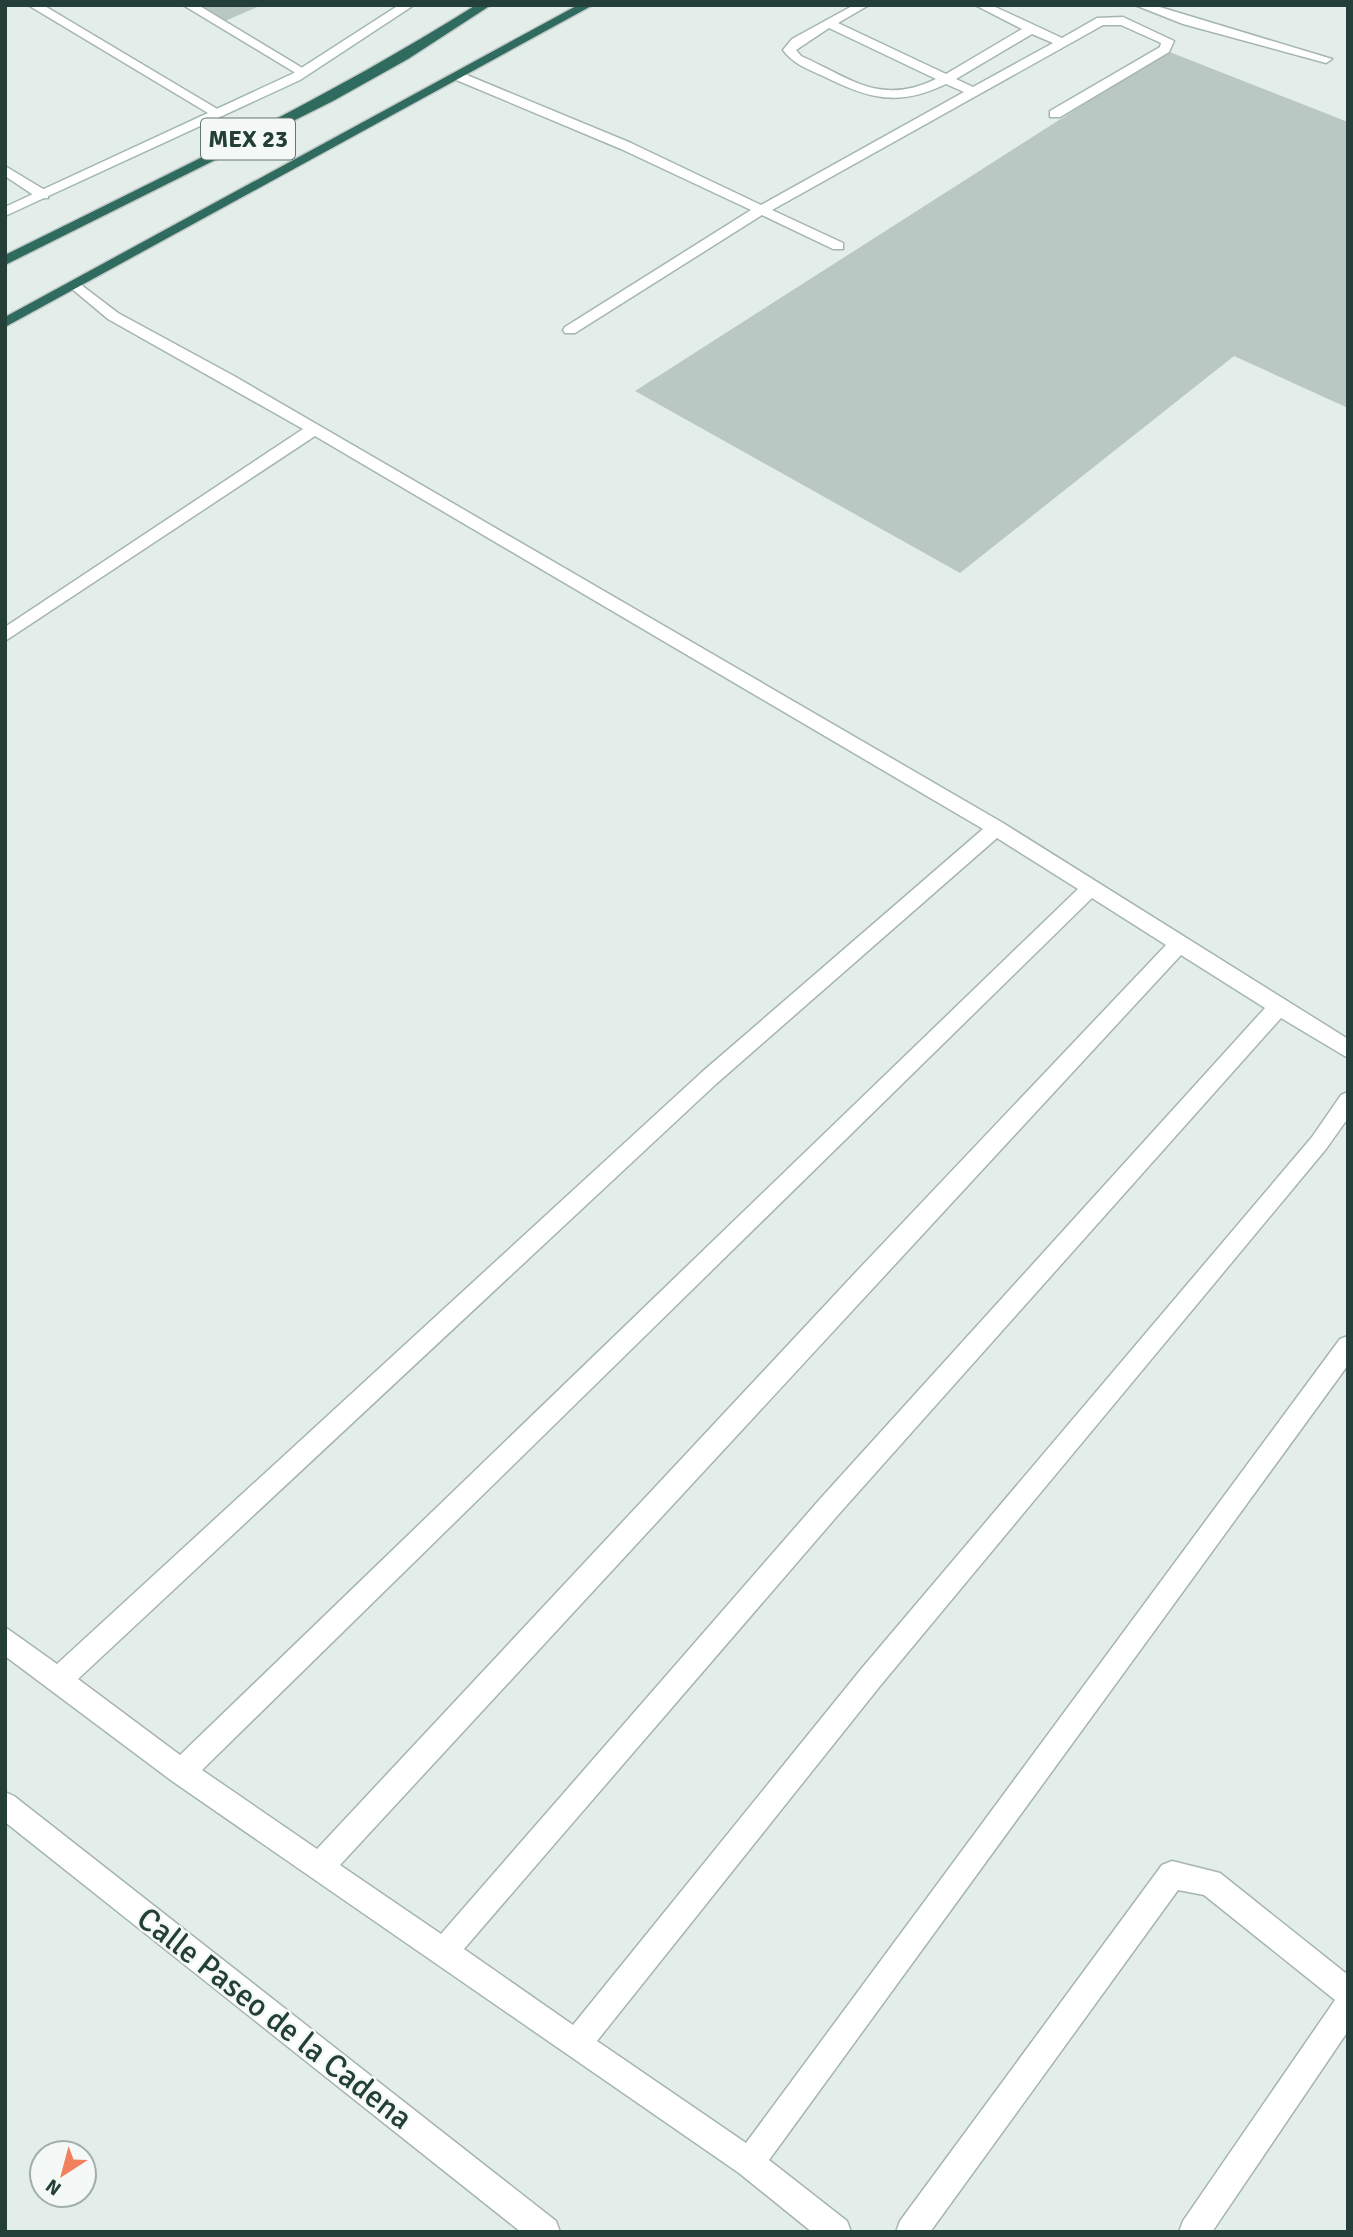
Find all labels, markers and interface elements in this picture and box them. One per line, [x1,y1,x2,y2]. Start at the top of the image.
road number: MEX 23 [201,119,295,160]
street label: Calle Paseo de la Cadena [129,1899,420,2138]
north arrow [28,2139,98,2209]
text: N [41,2173,66,2201]

